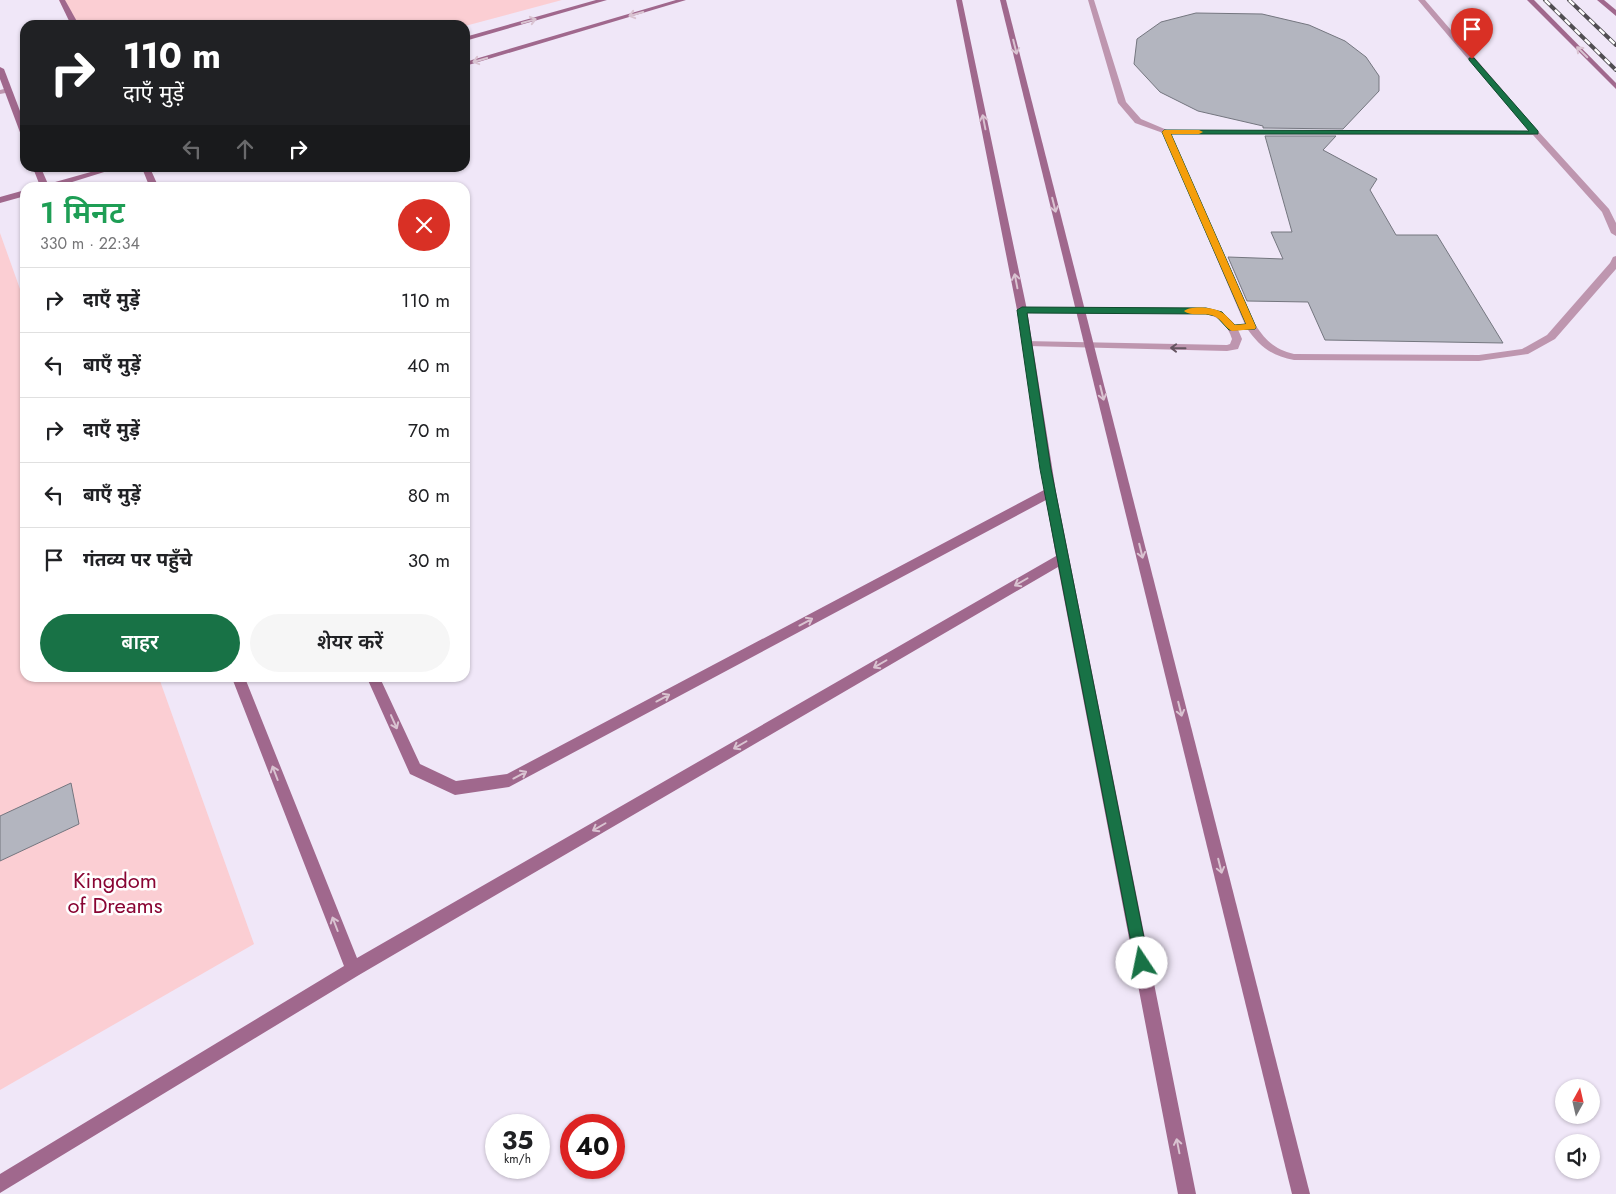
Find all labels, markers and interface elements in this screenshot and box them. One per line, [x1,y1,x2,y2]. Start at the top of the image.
pin [1451,8,1493,59]
one-way arrow [629,9,645,19]
icon: arrive [1458,15,1486,43]
one-way arrow [520,16,536,25]
text: 110 m [123,31,221,81]
one-way arrow [1011,39,1020,55]
icon: right [40,40,105,105]
one-way arrow [1576,46,1588,59]
one-way arrow [473,55,489,65]
text: दाएँ मुड़ें [123,77,184,109]
one-way arrow [979,114,988,130]
icon: left [178,135,206,163]
icon: ahead [231,135,259,163]
icon: right [284,135,312,163]
text: 1 मिनट [40,191,125,234]
one-way arrow [1050,196,1059,212]
button: close [398,199,450,251]
text: 330 m · 22:34 [40,232,140,255]
one-way arrow [1011,274,1020,290]
icon: right [40,286,68,314]
text: दाएँ मुड़ें [83,286,140,313]
text: 110 m [401,287,450,314]
one-way arrow [1170,343,1186,353]
icon: left [40,351,68,379]
text: बाएँ मुड़ें [83,351,141,378]
text: 40 m [407,352,450,379]
one-way arrow [1098,385,1107,401]
icon: right [40,416,68,444]
text: दाएँ मुड़ें [83,416,140,443]
text: 70 m [408,417,450,444]
icon: left [40,481,68,509]
text: बाएँ मुड़ें [83,481,141,508]
text: 80 m [408,482,450,509]
one-way arrow [1137,542,1146,558]
icon: arrive [40,546,68,574]
text: गंतव्य पर पहुँचे [83,546,192,573]
text: 30 m [408,547,450,574]
one-way arrow [1013,577,1028,587]
button: बाहर [40,614,240,672]
button: शेयर करें [250,614,450,672]
one-way arrow [799,616,813,626]
one-way arrow [874,659,888,669]
one-way arrow [655,693,670,702]
one-way arrow [1176,700,1185,716]
one-way arrow [389,714,399,729]
one-way arrow [732,740,747,750]
one-way arrow [270,766,280,781]
one-way arrow [512,769,526,779]
one-way arrow [593,822,607,832]
one-way arrow [1216,858,1225,874]
park label: Kingdom of Dreams [67,864,163,921]
one-way arrow [330,917,339,932]
position arrow [1115,936,1167,988]
north arrow [1555,1079,1600,1124]
map controls [1555,1079,1600,1179]
speed limit sign: 40 [560,1114,625,1179]
text: 35 [502,1122,533,1158]
button: sound [1555,1134,1600,1179]
one-way arrow [1173,1139,1182,1155]
text: km/h [504,1150,531,1168]

